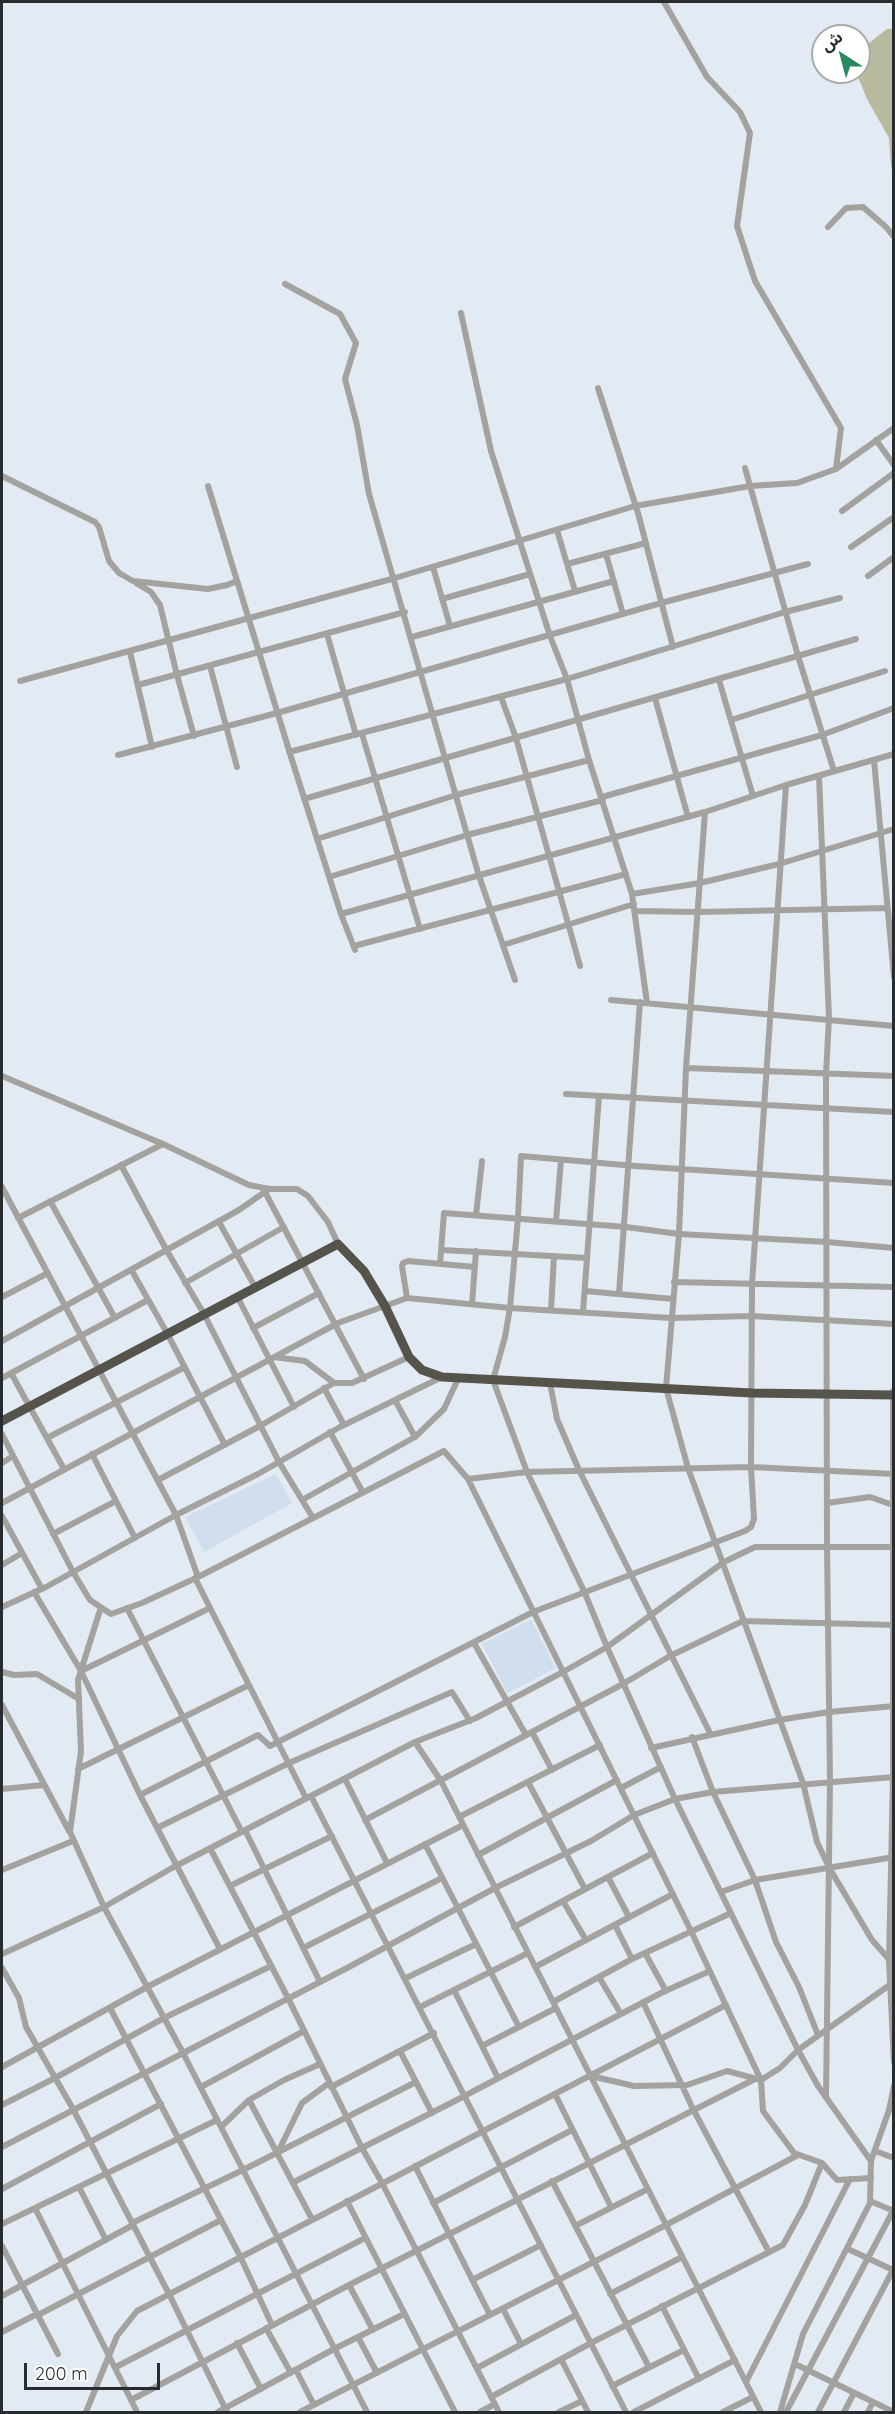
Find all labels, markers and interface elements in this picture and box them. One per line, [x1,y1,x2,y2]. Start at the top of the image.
north arrow [811,24,871,84]
text: ش [817,27,846,56]
scale bar [27,2351,164,2389]
text: 200 m [35,2362,88,2385]

